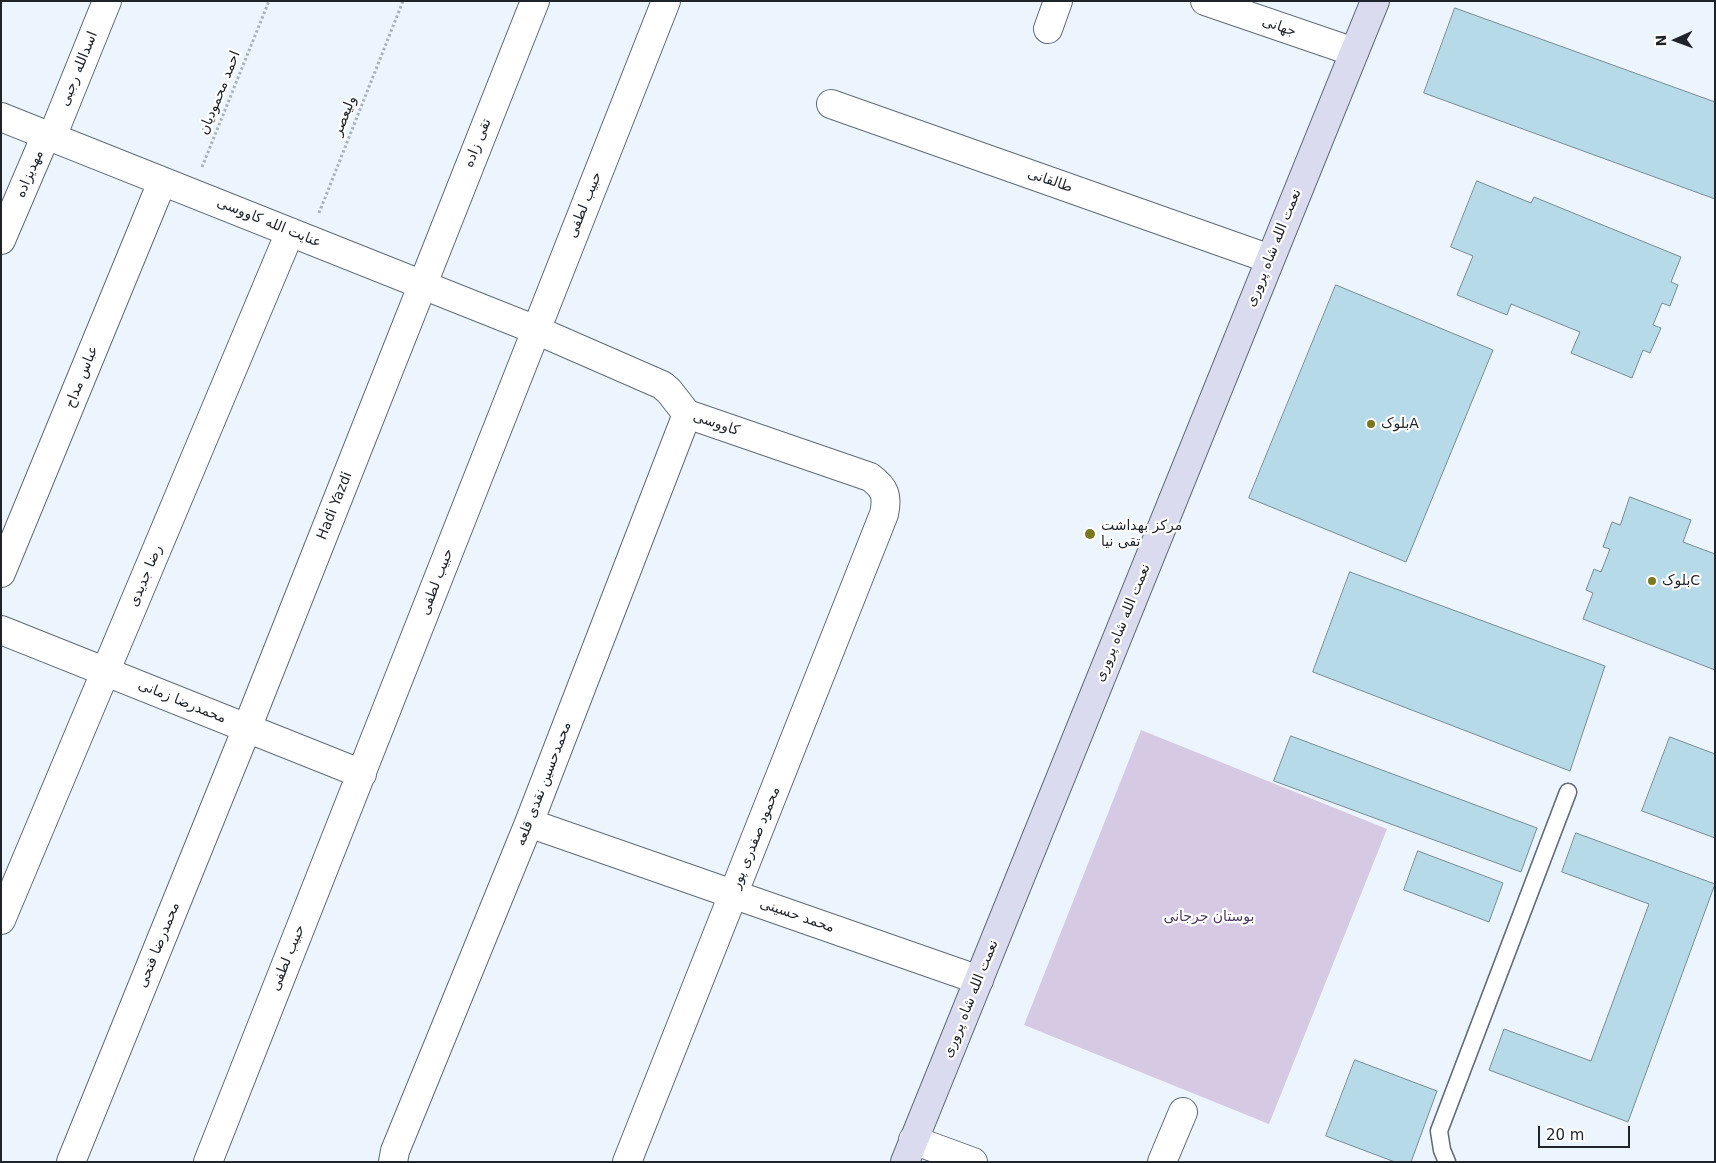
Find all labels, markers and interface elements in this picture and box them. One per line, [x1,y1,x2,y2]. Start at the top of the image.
street label: جهانی [1260,13,1298,41]
north arrow [1651,15,1701,65]
street label: اسدالله رجبی [56,29,102,109]
text: N [1653,34,1669,47]
street label: احمد محمودیان [196,49,244,137]
street label: ولیعصر [329,93,361,139]
street label: تقی زاده [461,116,495,170]
street label: مهدیزاده [12,148,48,200]
street label: طالقانی [1025,165,1075,197]
street label: حبیب لطفی [564,169,606,241]
street label: نعمت الله شاه پروری [1243,187,1305,309]
street label: عنایت‌ الله کاووسی [214,194,324,252]
street label: عباس مداح [62,343,102,411]
street label: کاووسی [691,408,741,440]
place label: بلوکA [1381,416,1419,432]
marker: بلوکA [1365,418,1377,430]
street label: Hadi Yazdi [314,470,356,542]
place label: مرکز بهداشت تقی نیا [1101,518,1182,550]
marker: مرکز بهداشت تقی نیا [1083,527,1097,541]
street label: رضا جدیدی [125,543,167,609]
street label: حبیب لطفی [417,546,457,618]
street label: نعمت الله شاه پروری [1092,562,1154,684]
place label: بلوکC [1662,573,1700,589]
marker: بلوکC [1646,575,1658,587]
street label: محمدرضا زمانی [136,677,228,727]
street label: محمدحسین نقدی قلعه [513,719,575,849]
street label: محمود صفدری پور [728,784,784,892]
street label: محمد حسینی [758,895,836,937]
street label: محمدرضا فتحی [134,900,184,990]
park label: بوستان جرجانی [1164,909,1254,925]
street label: حبیب لطفی [267,922,309,994]
street label: نعمت الله شاه پروری [940,938,1002,1060]
scale bar [1541,1116,1634,1148]
text: 20 m [1546,1126,1584,1144]

